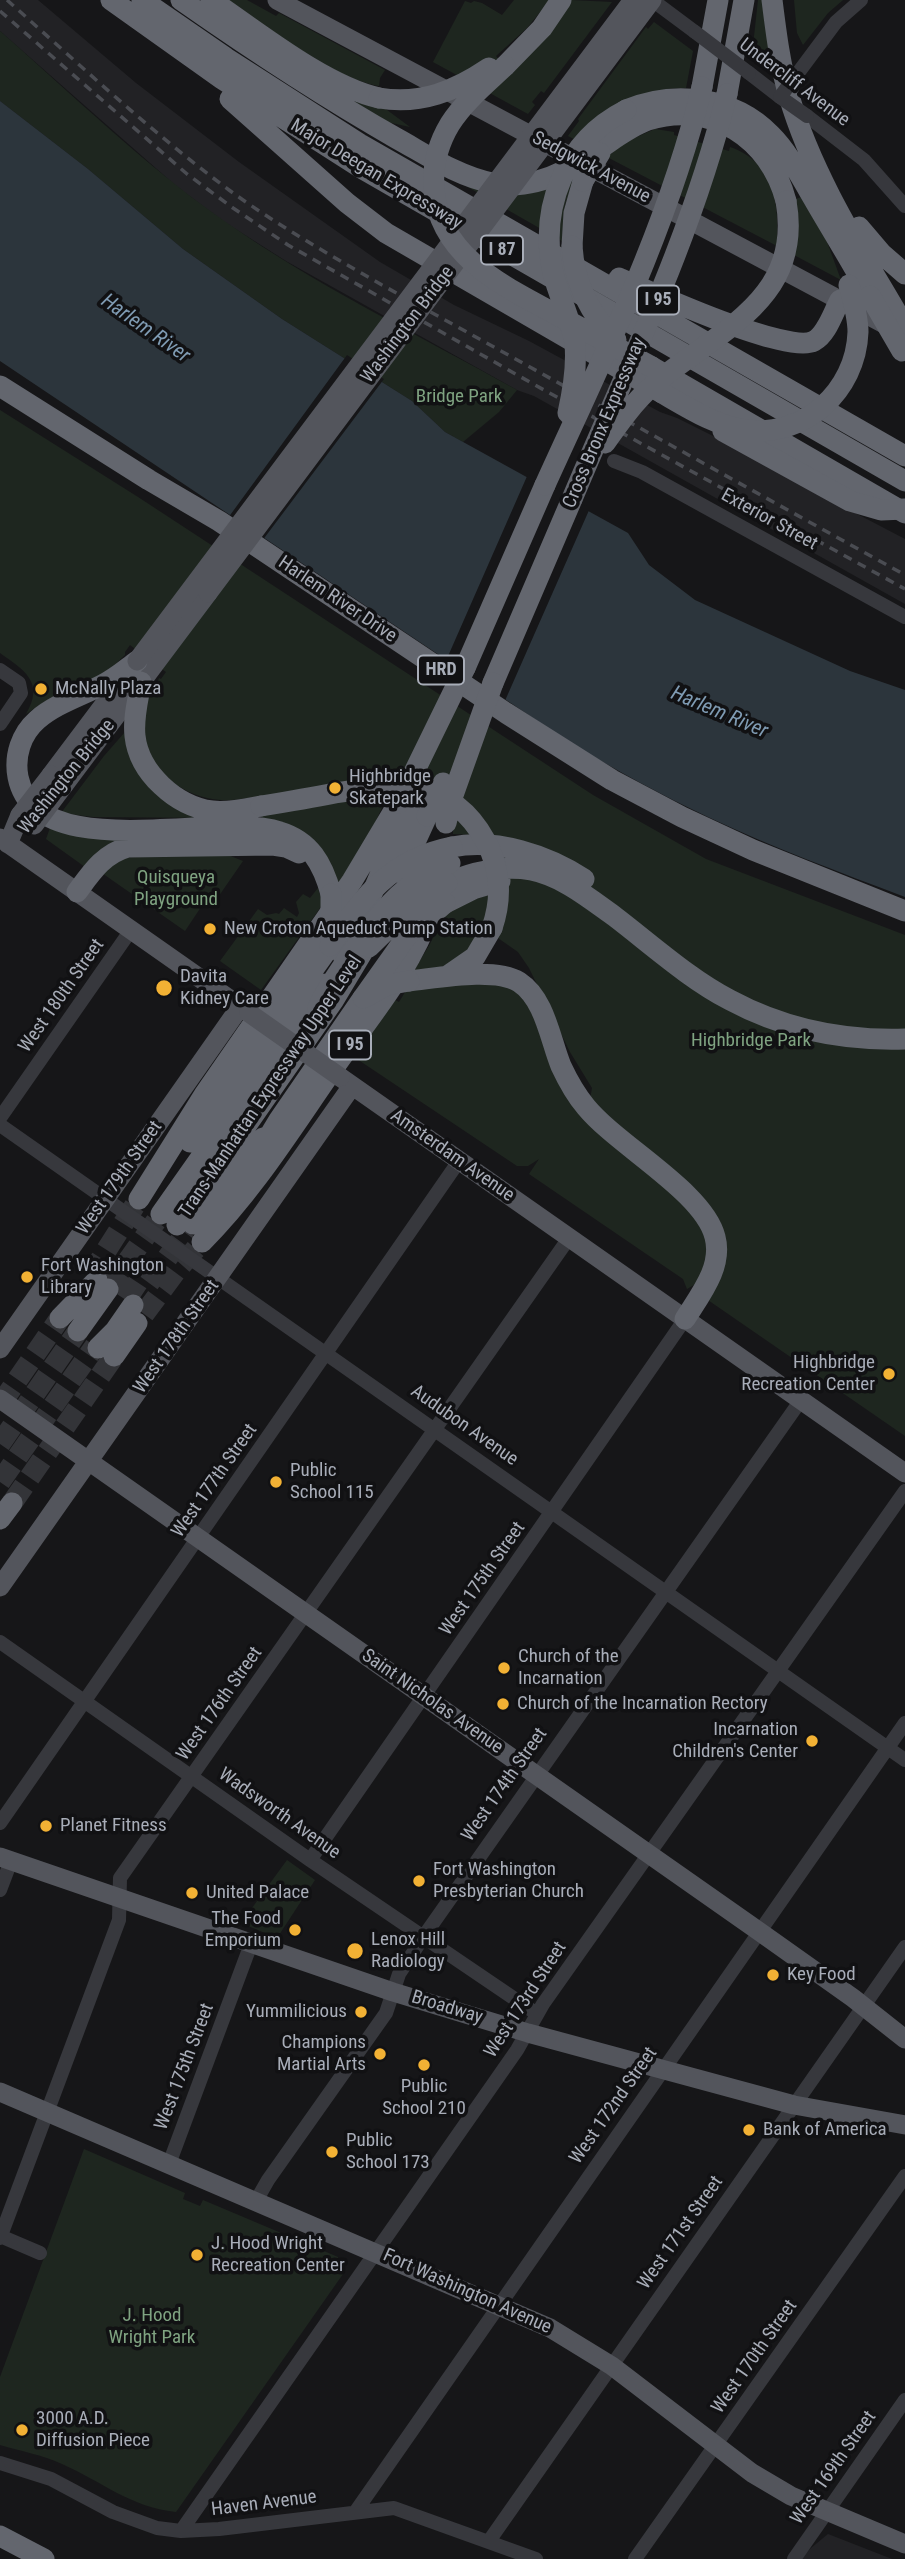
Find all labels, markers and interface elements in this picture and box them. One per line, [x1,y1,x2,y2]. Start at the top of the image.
street label: Undercliff Avenue [734,34,854,132]
street label: Major Deegan Expressway [286,115,466,235]
street label: Sedgwick Avenue [528,127,654,209]
road number: I 87 [481,236,523,264]
street label: Washington Bridge [357,262,459,388]
road number: I 95 [637,286,679,314]
water label: Harlem River [96,289,194,369]
street label: Cross Bronx Expressway [559,334,651,512]
park label: Bridge Park [416,386,502,408]
street label: Exterior Street [717,484,821,556]
street label: Harlem River Drive [273,552,401,648]
road number: HRD [418,656,464,684]
place label: McNally Plaza [55,678,161,700]
marker: McNally Plaza [33,681,49,697]
water label: Harlem River [667,681,771,745]
street label: Washington Bridge [14,715,120,839]
place label: Highbridge Skatepark [349,766,431,810]
marker: Highbridge Skatepark [327,780,343,796]
park label: Quisqueya Playground [134,867,218,911]
place label: New Croton Aqueduct Pump Station [224,918,493,940]
marker: New Croton Aqueduct Pump Station [202,921,218,937]
street label: West 180th Street [14,935,110,1057]
street label: Trans-Manhattan Expressway Upper Level [175,952,367,1222]
place label: Davita Kidney Care [180,966,269,1010]
marker: Davita Kidney Care [154,978,174,998]
road number: I 95 [329,1030,371,1060]
park label: Highbridge Park [691,1030,811,1052]
street label: Amsterdam Avenue [386,1105,518,1207]
street label: West 179th Street [72,1117,168,1239]
place label: Fort Washington Library [41,1255,164,1299]
marker: Fort Washington Library [19,1269,35,1285]
street label: West 178th Street [129,1276,225,1398]
place label: Highbridge Recreation Center [741,1352,875,1396]
marker: Highbridge Recreation Center [881,1366,897,1382]
street label: Audubon Avenue [406,1381,522,1471]
street label: West 177th Street [167,1420,263,1542]
place label: Public School 115 [290,1460,374,1504]
marker: Public School 115 [268,1474,284,1490]
street label: West 175th Street [435,1518,531,1640]
street label: West 176th Street [172,1643,268,1765]
street label: Saint Nicholas Avenue [357,1645,507,1759]
place label: Church of the Incarnation [518,1646,619,1690]
marker: Church of the Incarnation [496,1660,512,1676]
place label: Church of the Incarnation Rectory [517,1693,768,1715]
marker: Church of the Incarnation Rectory [495,1696,511,1712]
place label: Incarnation Children's Center [672,1719,798,1763]
street label: West 174th Street [457,1724,553,1846]
marker: Incarnation Children's Center [804,1733,820,1749]
street label: Wadsworth Avenue [214,1764,344,1864]
place label: Planet Fitness [60,1815,167,1837]
marker: Planet Fitness [38,1818,54,1834]
place label: Fort Washington Presbyterian Church [433,1859,584,1903]
marker: Fort Washington Presbyterian Church [411,1873,427,1889]
place label: United Palace [206,1882,309,1904]
marker: United Palace [184,1885,200,1901]
place label: The Food Emporium [205,1908,281,1952]
marker: The Food Emporium [287,1922,303,1938]
place label: Lenox Hill Radiology [371,1929,445,1973]
street label: West 173rd Street [480,1938,572,2062]
marker: Lenox Hill Radiology [345,1941,365,1961]
place label: Key Food [787,1964,856,1986]
marker: Key Food [765,1967,781,1983]
street label: Broadway [409,1986,485,2030]
street label: West 175th Street [150,2001,220,2133]
place label: Yummilicious [246,2001,347,2023]
marker: Yummilicious [353,2004,369,2020]
place label: Champions Martial Arts [277,2032,366,2076]
street label: West 172nd Street [565,2043,663,2169]
marker: Champions Martial Arts [372,2046,388,2062]
marker: Public School 210 [416,2057,432,2073]
place label: Public School 210 [382,2076,466,2120]
place label: Bank of America [763,2119,887,2141]
marker: Bank of America [741,2122,757,2138]
place label: Public School 173 [346,2130,430,2174]
marker: Public School 173 [324,2144,340,2160]
street label: West 171st Street [634,2172,728,2294]
place label: J. Hood Wright Recreation Center [211,2233,345,2277]
street label: Fort Washington Avenue [379,2245,555,2339]
marker: J. Hood Wright Recreation Center [189,2247,205,2263]
street label: West 170th Street [707,2296,803,2418]
park label: J. Hood Wright Park [109,2305,195,2349]
street label: West 169th Street [786,2407,882,2529]
place label: 3000 A.D. Diffusion Piece [36,2408,150,2452]
marker: 3000 A.D. Diffusion Piece [14,2422,30,2438]
street label: Haven Avenue [210,2486,318,2522]

